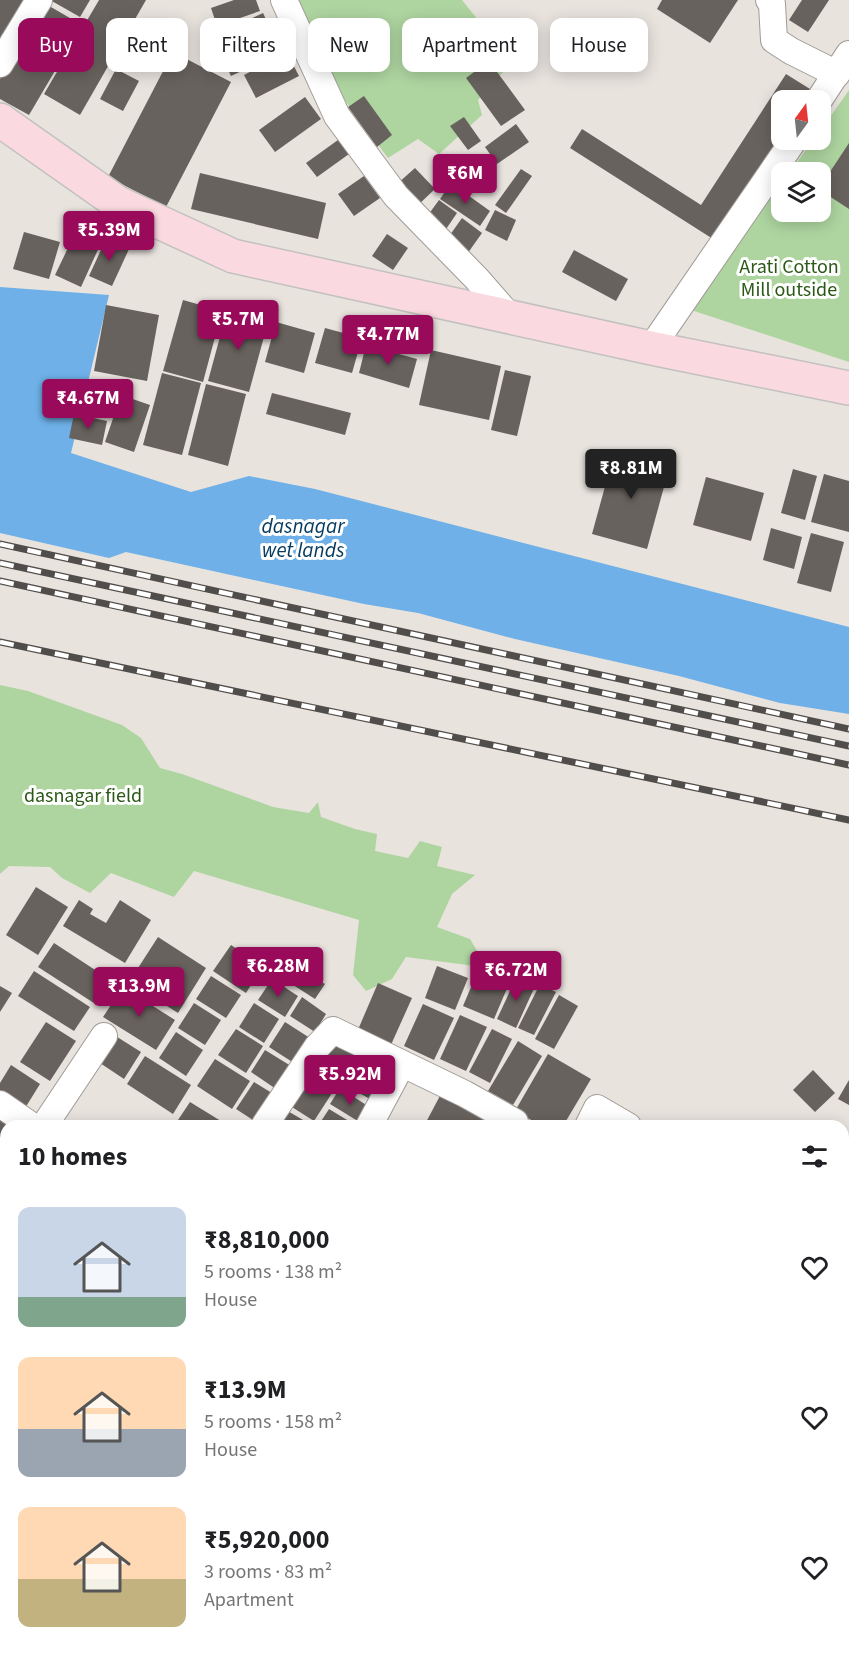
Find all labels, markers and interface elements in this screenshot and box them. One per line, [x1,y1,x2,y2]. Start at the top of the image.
chip: Buy [18,18,94,72]
chip: Rent [106,18,188,72]
chip: Filters [200,18,296,72]
chip: New [308,18,390,72]
chip: Apartment [402,18,538,72]
chip: House [550,18,648,72]
north arrow [771,90,831,150]
map controls [771,90,831,222]
pin: ₹6M [436,154,494,205]
text: ₹6M [447,159,483,187]
button: layers [771,162,831,222]
pin: ₹5.39M [60,211,158,262]
text: ₹5.39M [77,216,141,244]
park label: Arati Cotton Mill outside [739,253,839,304]
pin: ₹5.7M [196,300,280,351]
text: ₹5.7M [212,305,264,333]
pin: ₹4.77M [339,315,437,366]
text: ₹4.77M [356,320,420,348]
pin: ₹4.67M [39,379,137,430]
text: ₹4.67M [56,384,120,412]
pin: ₹8.81M [582,449,680,500]
text: ₹8.81M [599,454,663,482]
water label: dasnagar wet lands [262,511,345,565]
park label: dasnagar field [24,782,142,810]
pin: ₹6.28M [229,947,327,998]
pin: ₹6.72M [467,951,565,1002]
text: ₹6.28M [246,952,310,980]
text: ₹6.72M [484,956,548,984]
pin: ₹13.9M [90,967,188,1018]
text: ₹13.9M [107,972,171,1000]
pin: ₹5.92M [301,1055,399,1106]
text: ₹5.92M [318,1060,382,1088]
text: 10 homes [18,1138,127,1175]
icon: filters [798,1140,831,1173]
text: ₹8,810,000 [204,1221,329,1258]
icon: home [66,1231,138,1303]
icon: heart [798,1251,831,1284]
text: 5 rooms · 138 m² [204,1258,342,1286]
text: House [204,1286,257,1314]
text: ₹13.9M [204,1371,287,1408]
icon: home [66,1381,138,1453]
icon: heart [798,1401,831,1434]
text: 5 rooms · 158 m² [204,1408,342,1436]
text: House [204,1436,257,1464]
text: ₹5,920,000 [204,1521,329,1558]
icon: home [66,1531,138,1603]
icon: heart [798,1551,831,1584]
text: 3 rooms · 83 m² [204,1558,332,1586]
text: Apartment [204,1586,294,1614]

